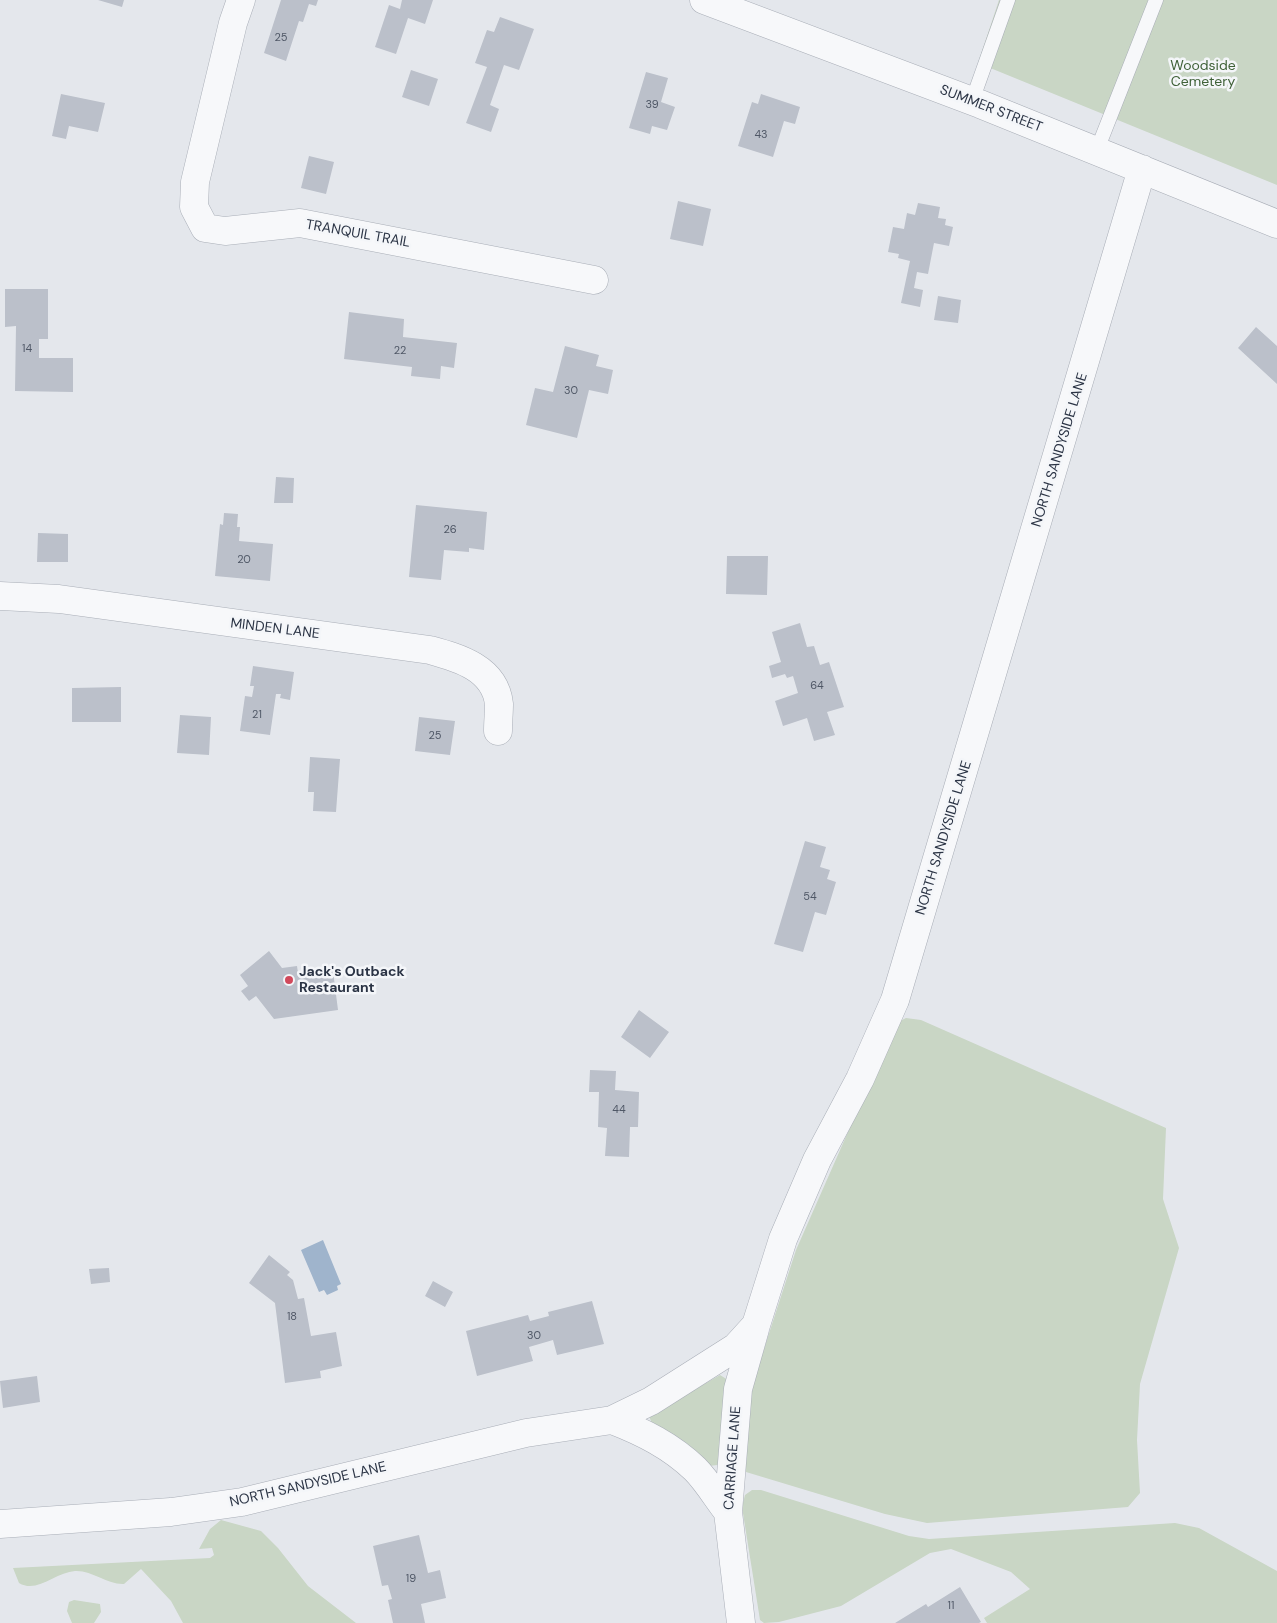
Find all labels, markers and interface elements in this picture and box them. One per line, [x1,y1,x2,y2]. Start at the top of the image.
house number: 25 [274,31,288,45]
park label: Woodside Cemetery [1170,58,1236,90]
street label: SUMMER STREET [937,82,1045,136]
house number: 39 [645,98,659,112]
house number: 43 [754,128,768,142]
street label: TRANQUIL TRAIL [305,217,411,251]
house number: 14 [22,342,32,356]
house number: 22 [394,344,406,358]
street label: NORTH SANDYSIDE LANE [1029,371,1091,529]
house number: 30 [564,384,578,398]
house number: 26 [443,523,457,537]
house number: 20 [237,553,251,567]
street label: MINDEN LANE [229,615,321,643]
house number: 64 [810,679,824,693]
house number: 21 [252,708,262,722]
house number: 25 [428,729,442,743]
street label: NORTH SANDYSIDE LANE [913,759,975,917]
house number: 54 [803,890,817,904]
place label: Jack's Outback Restaurant [299,964,404,996]
marker: Jack's Outback Restaurant [283,974,295,986]
house number: 44 [612,1103,626,1117]
house number: 18 [287,1310,297,1324]
house number: 30 [527,1329,541,1343]
street label: CARRIAGE LANE [721,1405,745,1511]
street label: NORTH SANDYSIDE LANE [228,1459,388,1511]
house number: 19 [406,1572,416,1586]
house number: 11 [948,1599,954,1613]

